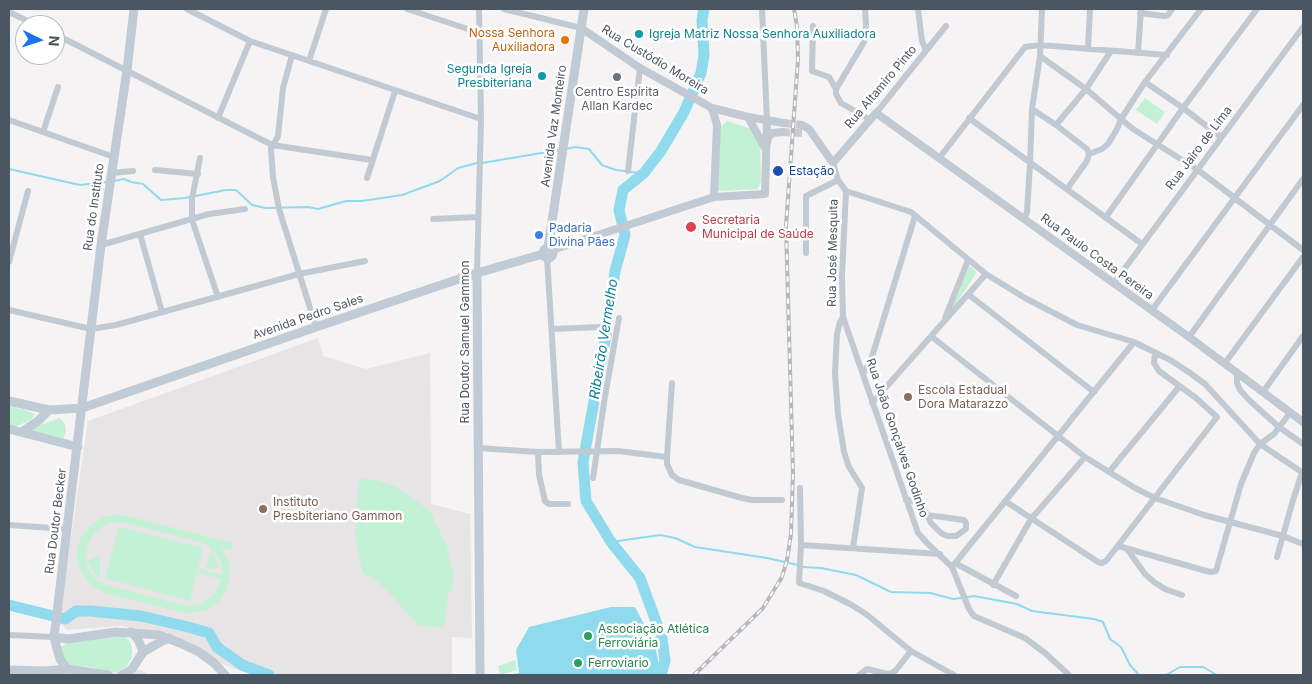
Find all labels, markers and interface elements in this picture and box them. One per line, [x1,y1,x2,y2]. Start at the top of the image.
north arrow [15,15,65,65]
street label: Rua Custódio Moreira [599,22,711,98]
place label: Nossa Senhora Auxiliadora [469,26,555,54]
place label: Igreja Matriz Nossa Senhora Auxiliadora [649,27,876,41]
marker: Igreja Matriz Nossa Senhora Auxiliadora [633,28,645,40]
marker: Nossa Senhora Auxiliadora [559,34,571,46]
text: N [46,35,63,47]
street label: Rua Altamiro Pinto [842,43,920,131]
place label: Segunda Igreja Presbiteriana [447,62,532,90]
street label: Avenida Vaz Monteiro [538,64,570,188]
marker: Segunda Igreja Presbiteriana [536,70,548,82]
marker: Centro Espírita Allan Kardec [611,71,623,83]
place label: Centro Espírita Allan Kardec [575,85,659,113]
street label: Rua Jairo de Lima [1163,103,1235,193]
street label: Rua do Instituto [81,162,107,252]
marker: Estação [771,164,785,178]
place label: Estação [789,164,834,178]
street label: Rua José Mesquita [825,199,841,307]
street label: Rua Paulo Costa Pereira [1038,211,1156,303]
place label: Secretaria Municipal de Saúde [702,213,814,241]
marker: Secretaria Municipal de Saúde [684,220,698,234]
place label: Padaria Divina Pães [549,221,615,249]
marker: Padaria Divina Pães [533,229,545,241]
street label: Rua Doutor Samuel Gammon [458,260,472,424]
water label: Ribeirão Vermelho [586,278,622,400]
street label: Avenida Pedro Sales [251,291,365,343]
street label: Rua João Gonçalves Godinho [863,357,931,519]
place label: Escola Estadual Dora Matarazzo [918,383,1008,411]
marker: Escola Estadual Dora Matarazzo [902,391,914,403]
street label: Rua Doutor Becker [42,467,70,575]
place label: Instituto Presbiteriano Gammon [273,495,402,523]
marker: Instituto Presbiteriano Gammon [257,503,269,515]
place label: Associação Atlética Ferroviária [598,622,709,650]
marker: Associação Atlética Ferroviária [582,630,594,642]
place label: Ferroviario [588,656,649,670]
marker: Ferroviario [572,657,584,669]

